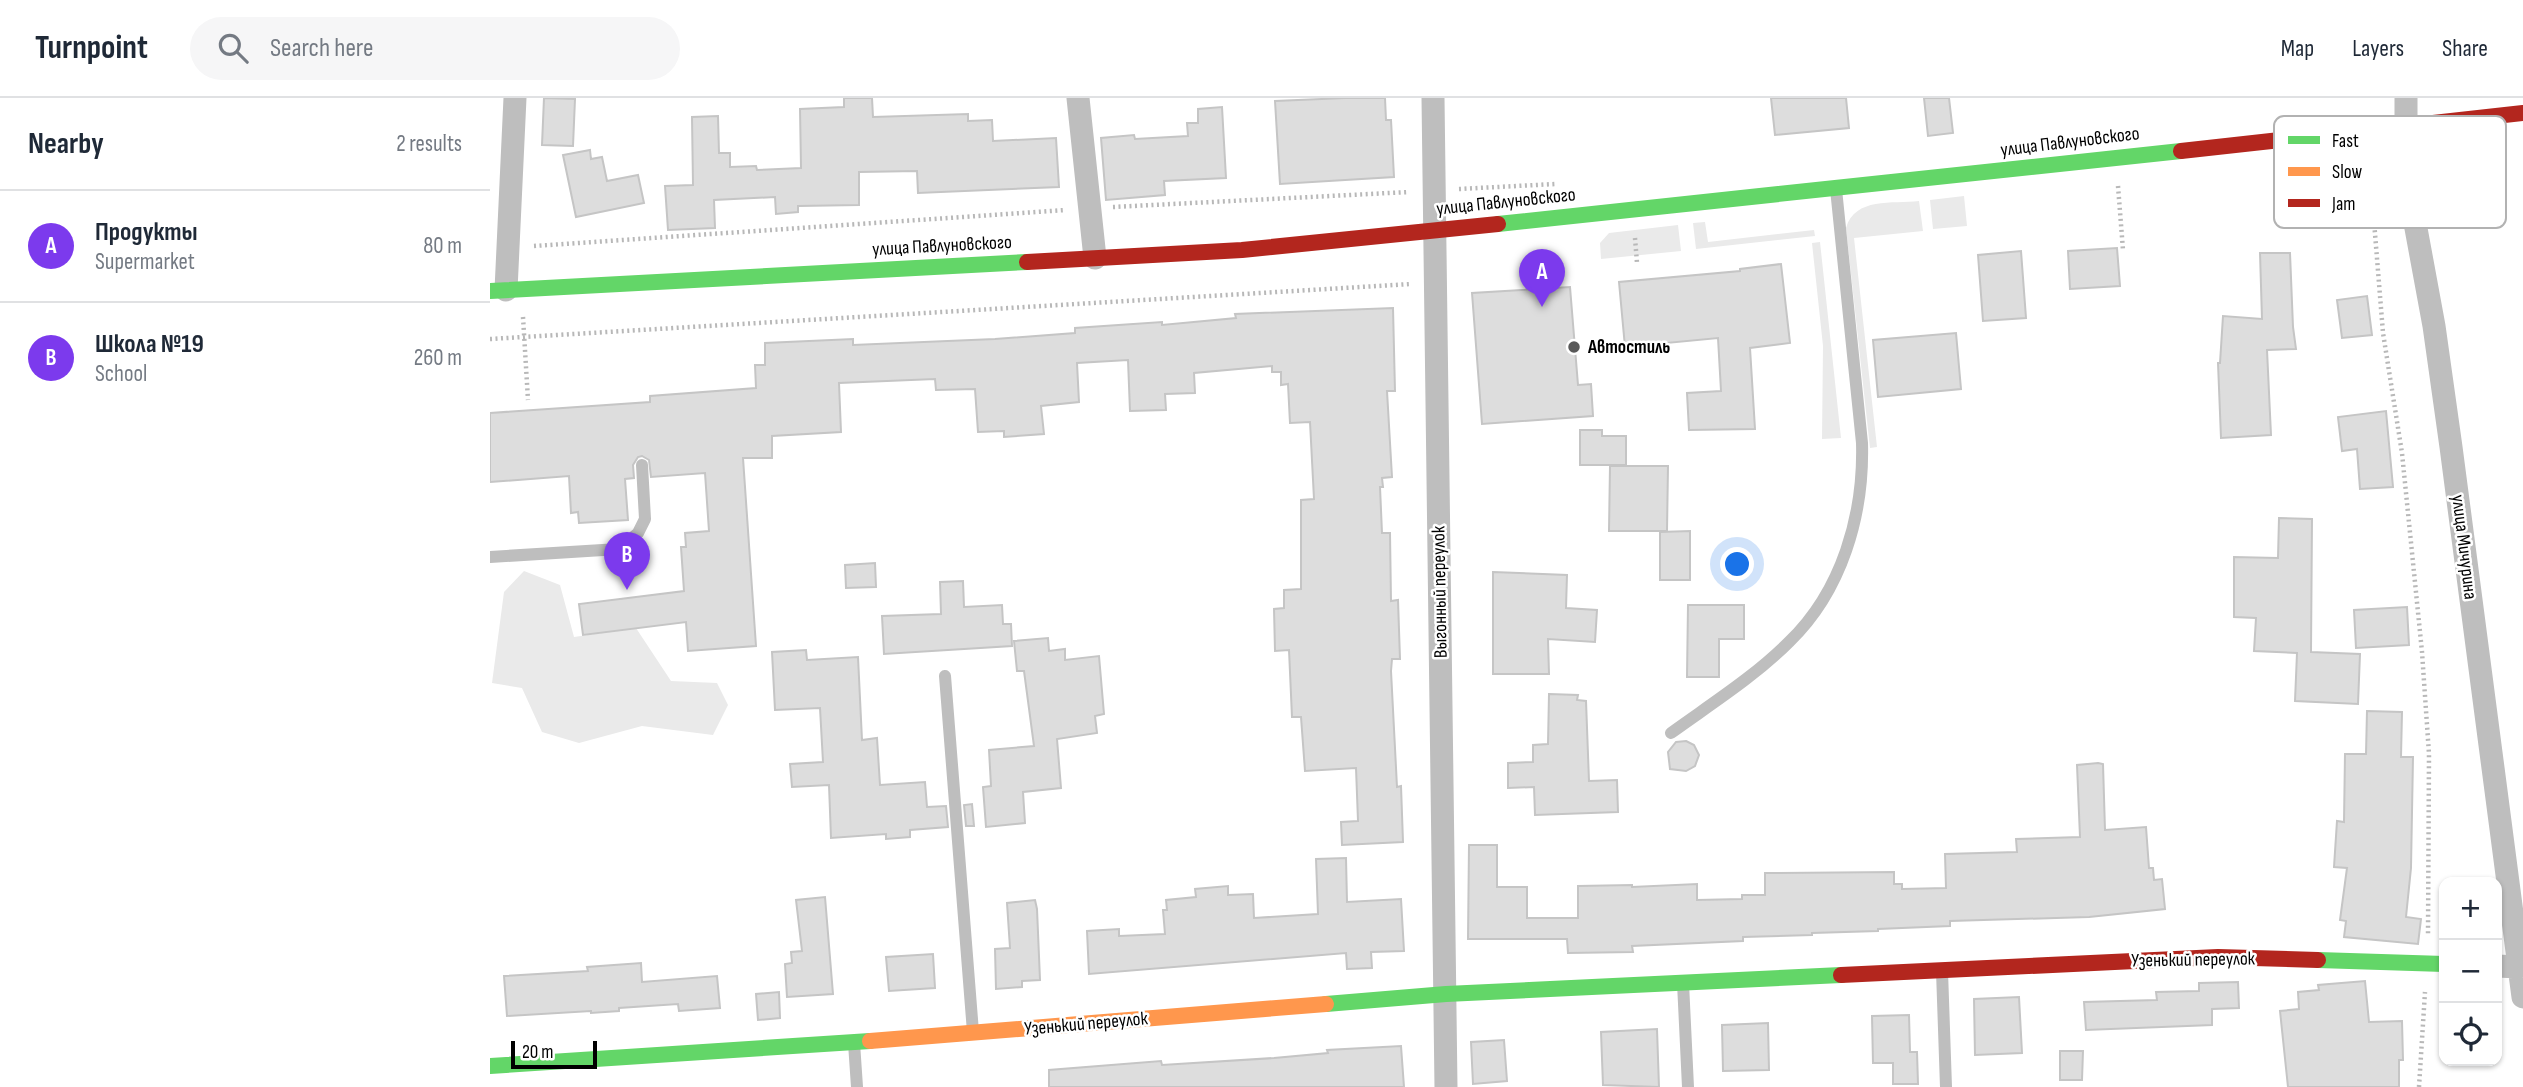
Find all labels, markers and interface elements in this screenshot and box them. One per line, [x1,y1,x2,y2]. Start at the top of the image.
search box [190,17,680,80]
text: Turnpoint [35,28,148,68]
icon: search [214,29,252,67]
text: Search here [270,33,373,64]
text: Map [2281,34,2314,63]
text: Layers [2352,34,2404,63]
text: Share [2442,34,2488,63]
legend [2274,116,2506,228]
street label: улица Павлуновского [1999,122,2141,162]
text: Nearby [28,126,104,162]
text: 2 results [396,130,462,158]
text: Fast [2332,130,2359,153]
text: Slow [2332,161,2362,184]
street label: улица Павлуновского [1435,183,1577,221]
text: Jam [2331,193,2355,216]
text: Продукты [95,217,198,248]
street label: улица Павлуновского [872,231,1012,261]
text: A [46,232,56,260]
text: 80 m [423,232,462,260]
text: Supermarket [95,248,195,276]
pin: A [1519,249,1565,307]
text: Школа №19 [95,329,204,360]
place label: Автостиль [1587,336,1670,359]
marker: Автостиль [1566,339,1582,355]
text: B [46,344,56,372]
text: 260 m [414,344,462,372]
text: School [95,360,147,388]
street label: улица Мичурина [2446,493,2482,601]
street label: Выгонный переулок [1427,525,1453,658]
pin: B [604,532,650,590]
your location [1720,547,1754,581]
map controls [2439,877,2502,1066]
button: + [2439,877,2502,940]
button: − [2439,940,2502,1003]
street label: Узенький переулок [2131,947,2256,973]
button: locate [2439,1003,2502,1066]
street label: Узенький переулок [1023,1007,1149,1041]
scale bar [511,1038,597,1070]
text: 20 m [522,1041,554,1064]

